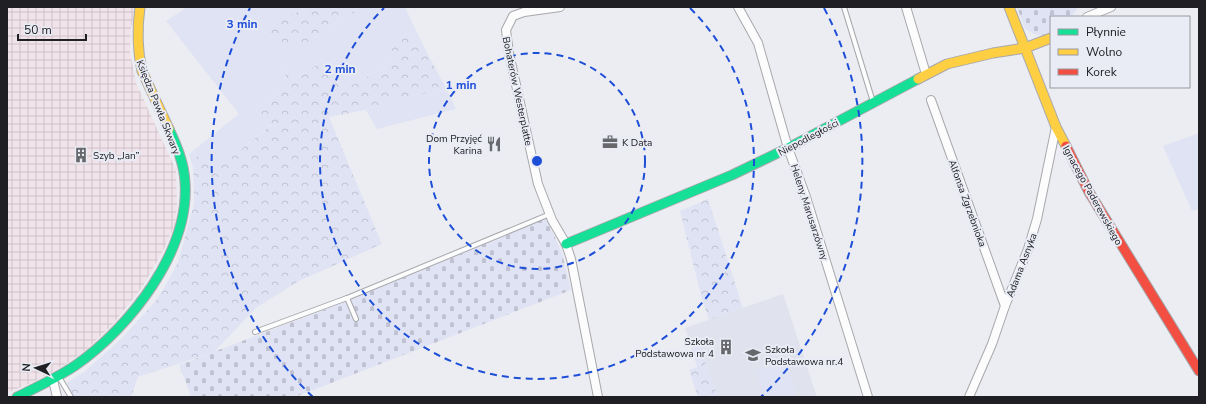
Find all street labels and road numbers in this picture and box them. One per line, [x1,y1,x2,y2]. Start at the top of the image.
street label: Bohaterów Westerplatte [499,35,535,147]
street label: Księdza Pawła Skwary [133,58,184,158]
street label: Niepodległości [776,116,841,160]
street label: Ignacego Paderewskiego [1059,143,1126,248]
street label: Alfonsa Zgrzebnioka [945,158,989,249]
street label: Heleny Marusarzówny [787,162,831,263]
street label: Adama Asnyka [1003,231,1041,300]

